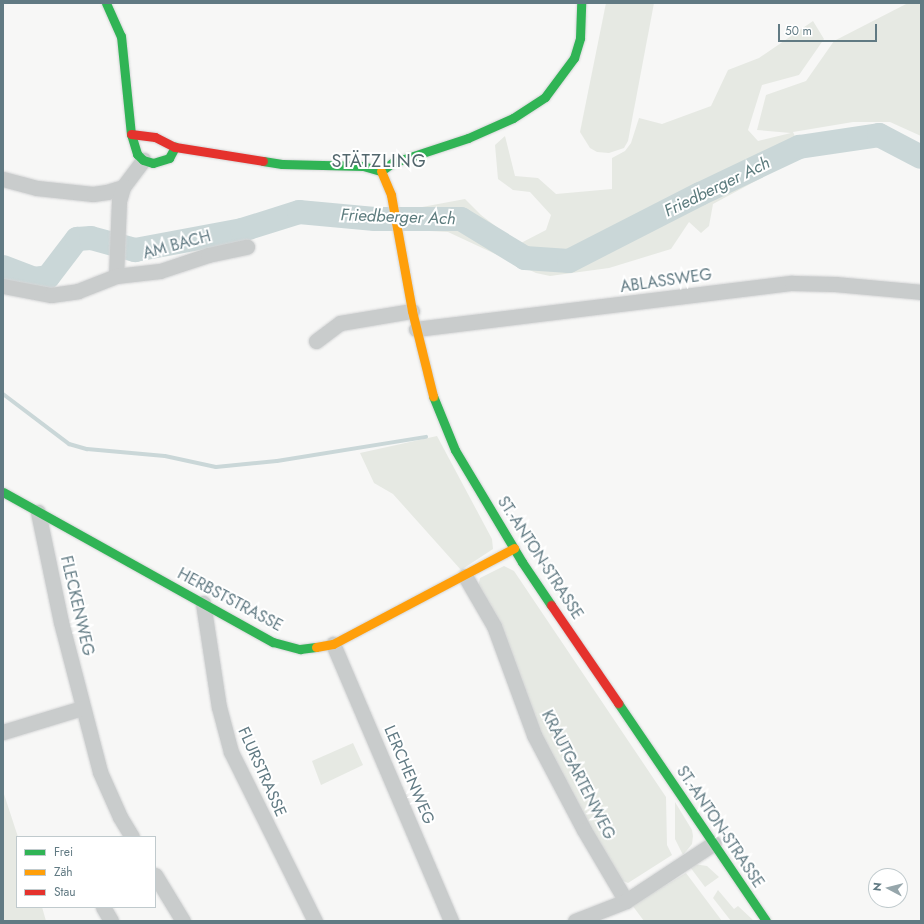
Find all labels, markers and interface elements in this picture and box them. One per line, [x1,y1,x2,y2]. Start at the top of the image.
scale bar [780,16,879,42]
text: 50 m [785,22,812,40]
district label: STÄTZLING [331,150,427,172]
water label: Friedberger Ach [661,153,773,221]
water label: Friedberger Ach [340,205,456,229]
street label: AM BACH [141,227,213,263]
street label: ABLASSWEG [619,265,713,297]
street label: ST.-ANTON-STRASSE [493,493,587,623]
street label: FLECKENWEG [56,554,98,658]
street label: HERBSTSTRASSE [174,564,286,636]
street label: KRAUTGARTENWEG [537,707,619,843]
street label: LERCHENWEG [380,723,438,827]
street label: FLURSTRASSE [234,724,290,820]
street label: ST.-ANTON-STRASSE [672,762,768,892]
legend [16,836,156,908]
text: Frei [54,843,73,861]
text: Zäh [54,863,73,881]
north arrow [868,868,908,908]
text: N [869,881,886,892]
text: Stau [54,883,76,901]

